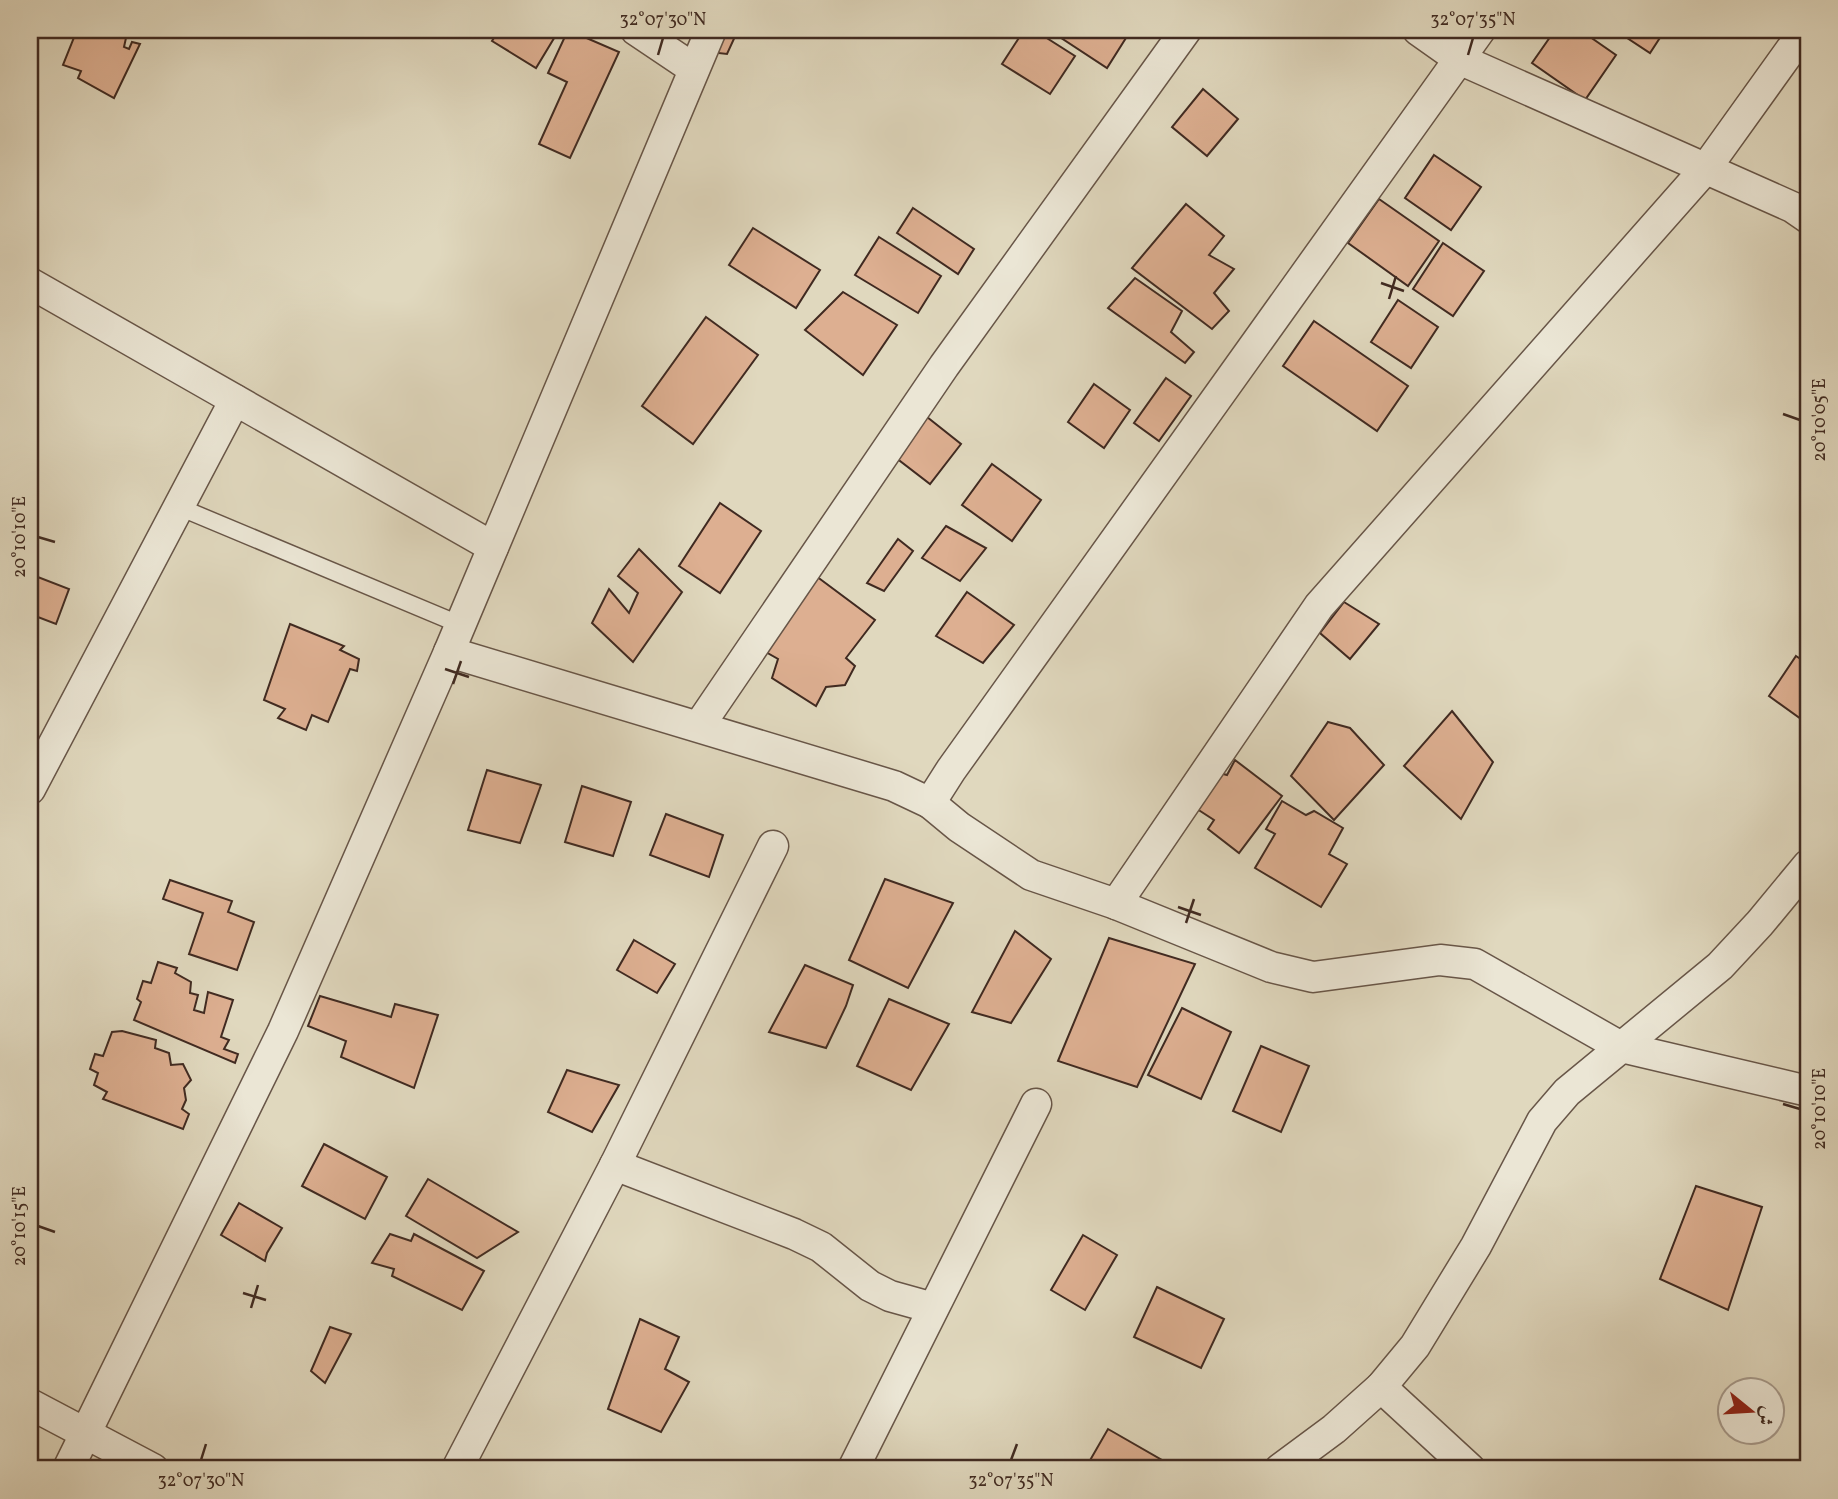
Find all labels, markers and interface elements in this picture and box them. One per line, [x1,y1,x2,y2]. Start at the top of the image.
text: 32°07'30"N [620,8,706,33]
text: 32°07'35"N [1430,8,1516,33]
text: 20°10'05"E [1808,378,1833,462]
text: 20°10'10"E [8,496,33,578]
text: 20°10'10"E [1808,1068,1833,1150]
text: 20°10'15"E [8,1186,33,1266]
north arrow [1716,1376,1786,1446]
text: ش [1750,1403,1781,1429]
text: 32°07'30"N [158,1469,244,1494]
text: 32°07'35"N [968,1469,1054,1494]

